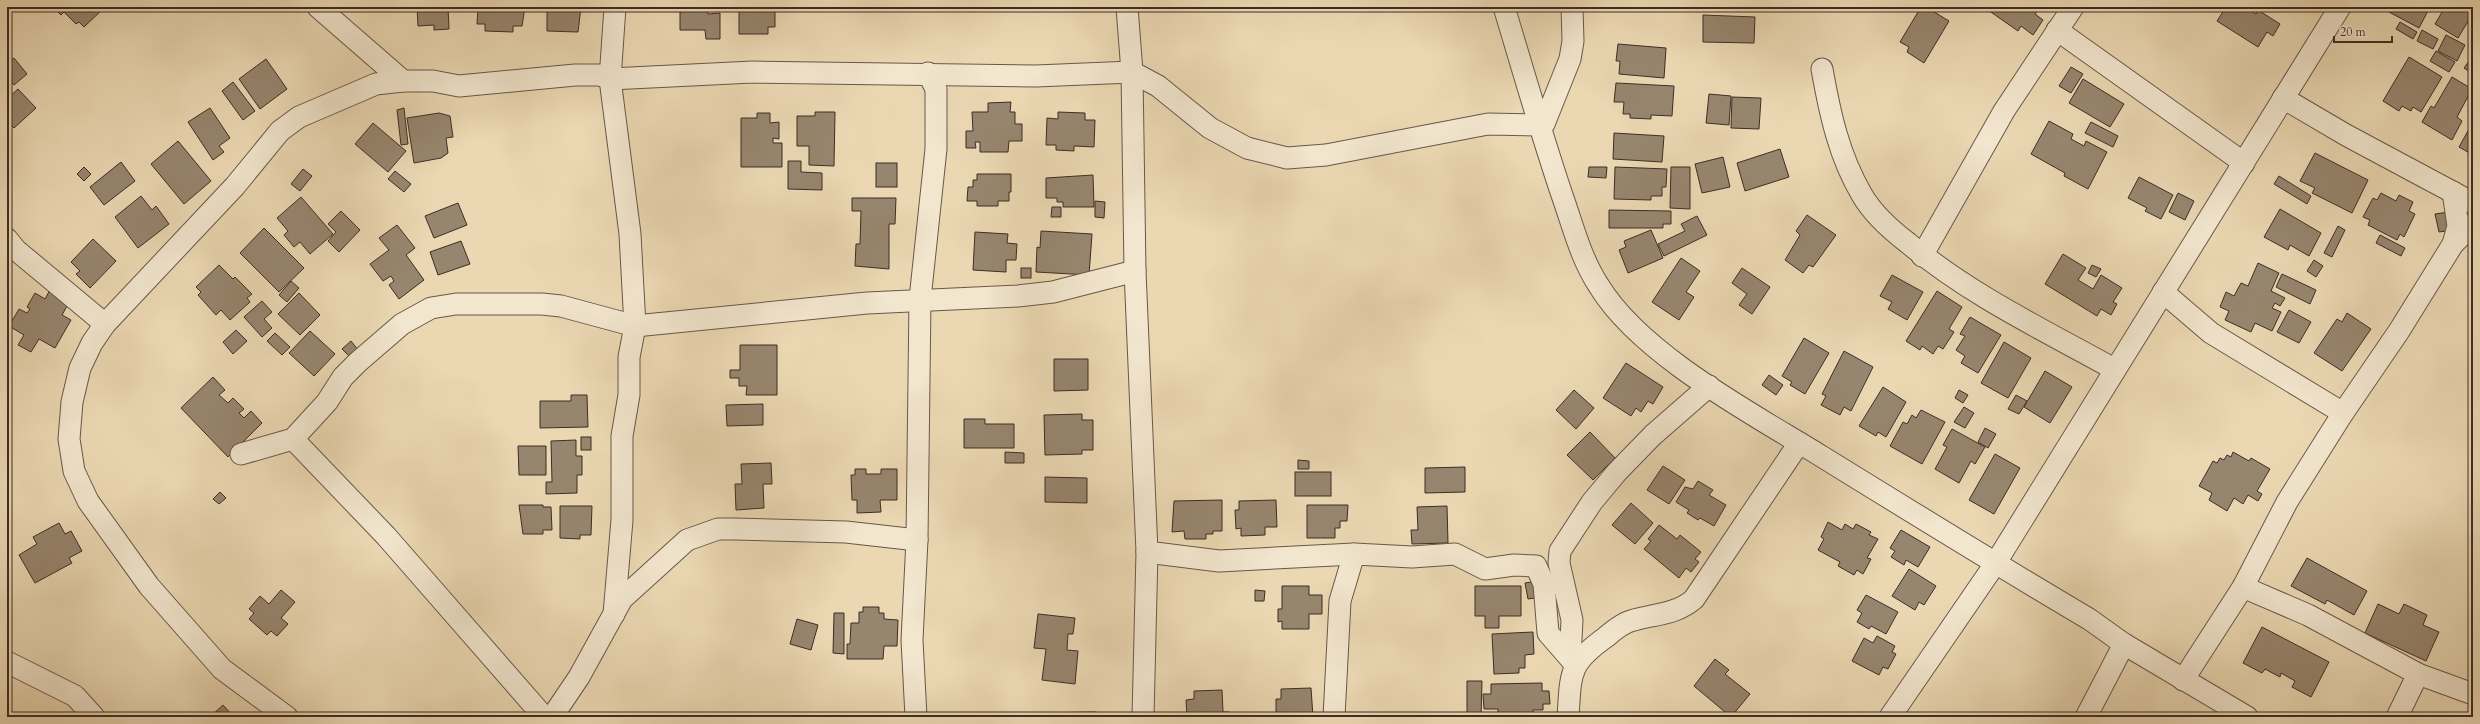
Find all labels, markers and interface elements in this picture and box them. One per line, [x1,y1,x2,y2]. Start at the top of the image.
scale bar [2334,18,2392,44]
text: 20 m [2340,24,2367,40]

